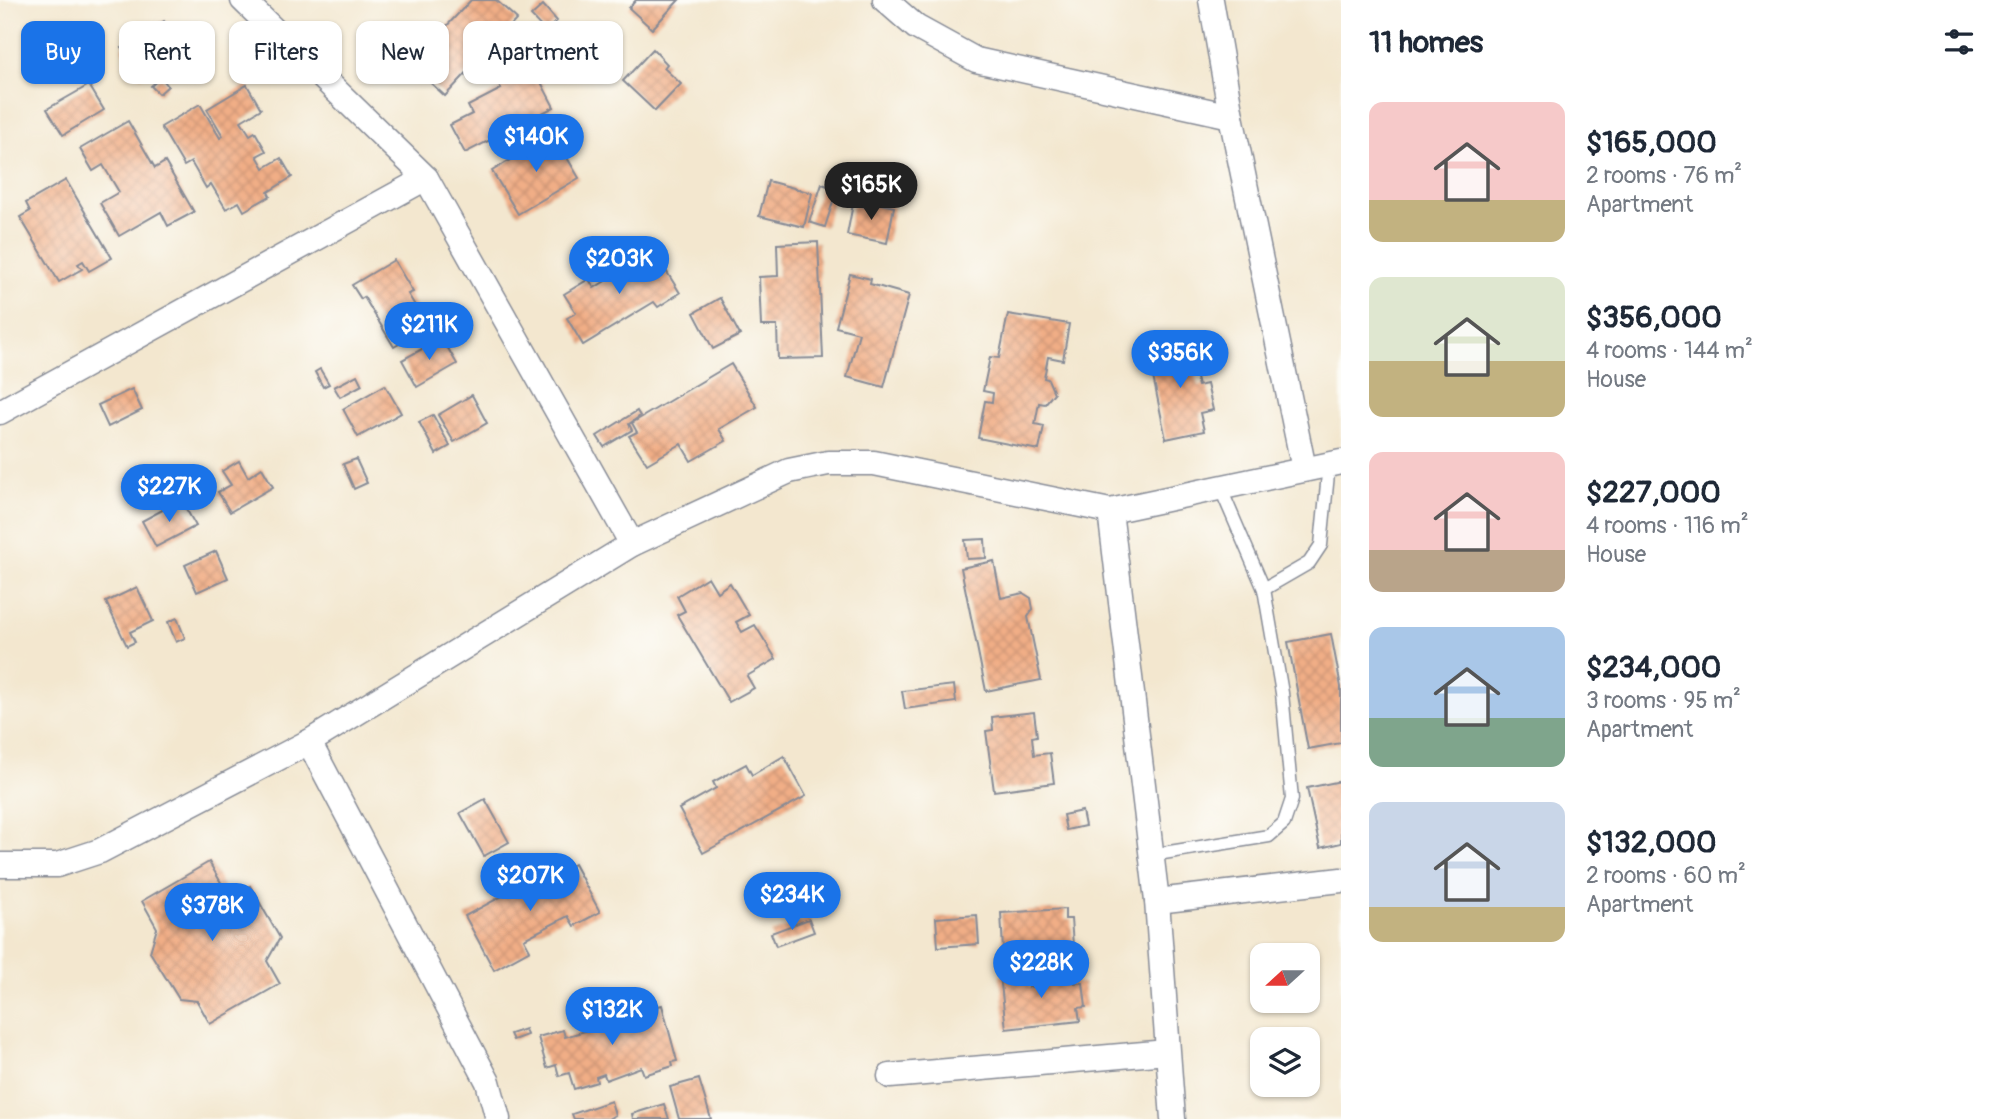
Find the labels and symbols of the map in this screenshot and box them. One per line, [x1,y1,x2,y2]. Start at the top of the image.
pin: $140K [487,114,585,174]
pin: $165K [822,162,920,222]
pin: $203K [570,236,668,296]
pin: $211K [380,302,478,362]
pin: $356K [1131,330,1229,390]
pin: $227K [120,464,218,524]
pin: $207K [481,853,579,913]
pin: $234K [743,872,841,932]
pin: $378K [163,884,261,943]
pin: $228K [992,940,1090,1000]
north arrow [1250,943,1320,1013]
pin: $132K [563,988,661,1047]

